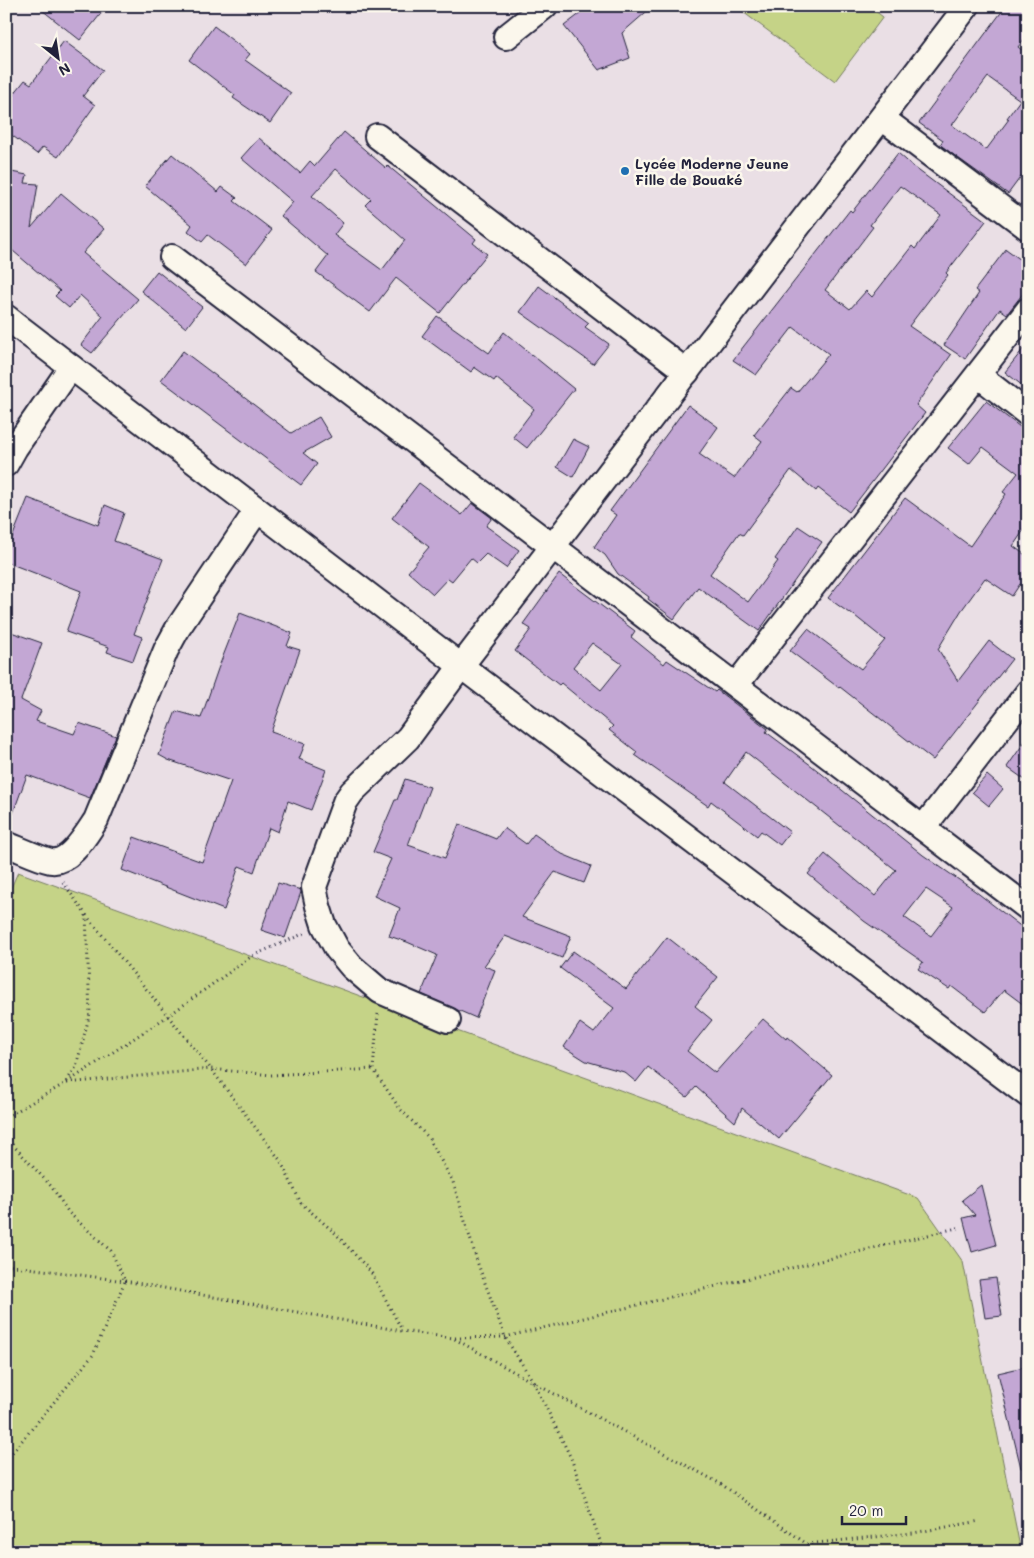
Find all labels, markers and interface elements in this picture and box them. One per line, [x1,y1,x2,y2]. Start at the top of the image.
north arrow [32,32,82,82]
text: N [55,59,74,81]
place label: Lycée Moderne Jeune Fille de Bouaké [635,154,789,189]
marker: Lycée Moderne Jeune Fille de Bouaké [619,165,631,177]
scale bar [842,1493,905,1525]
text: 20 m [849,1500,883,1520]

